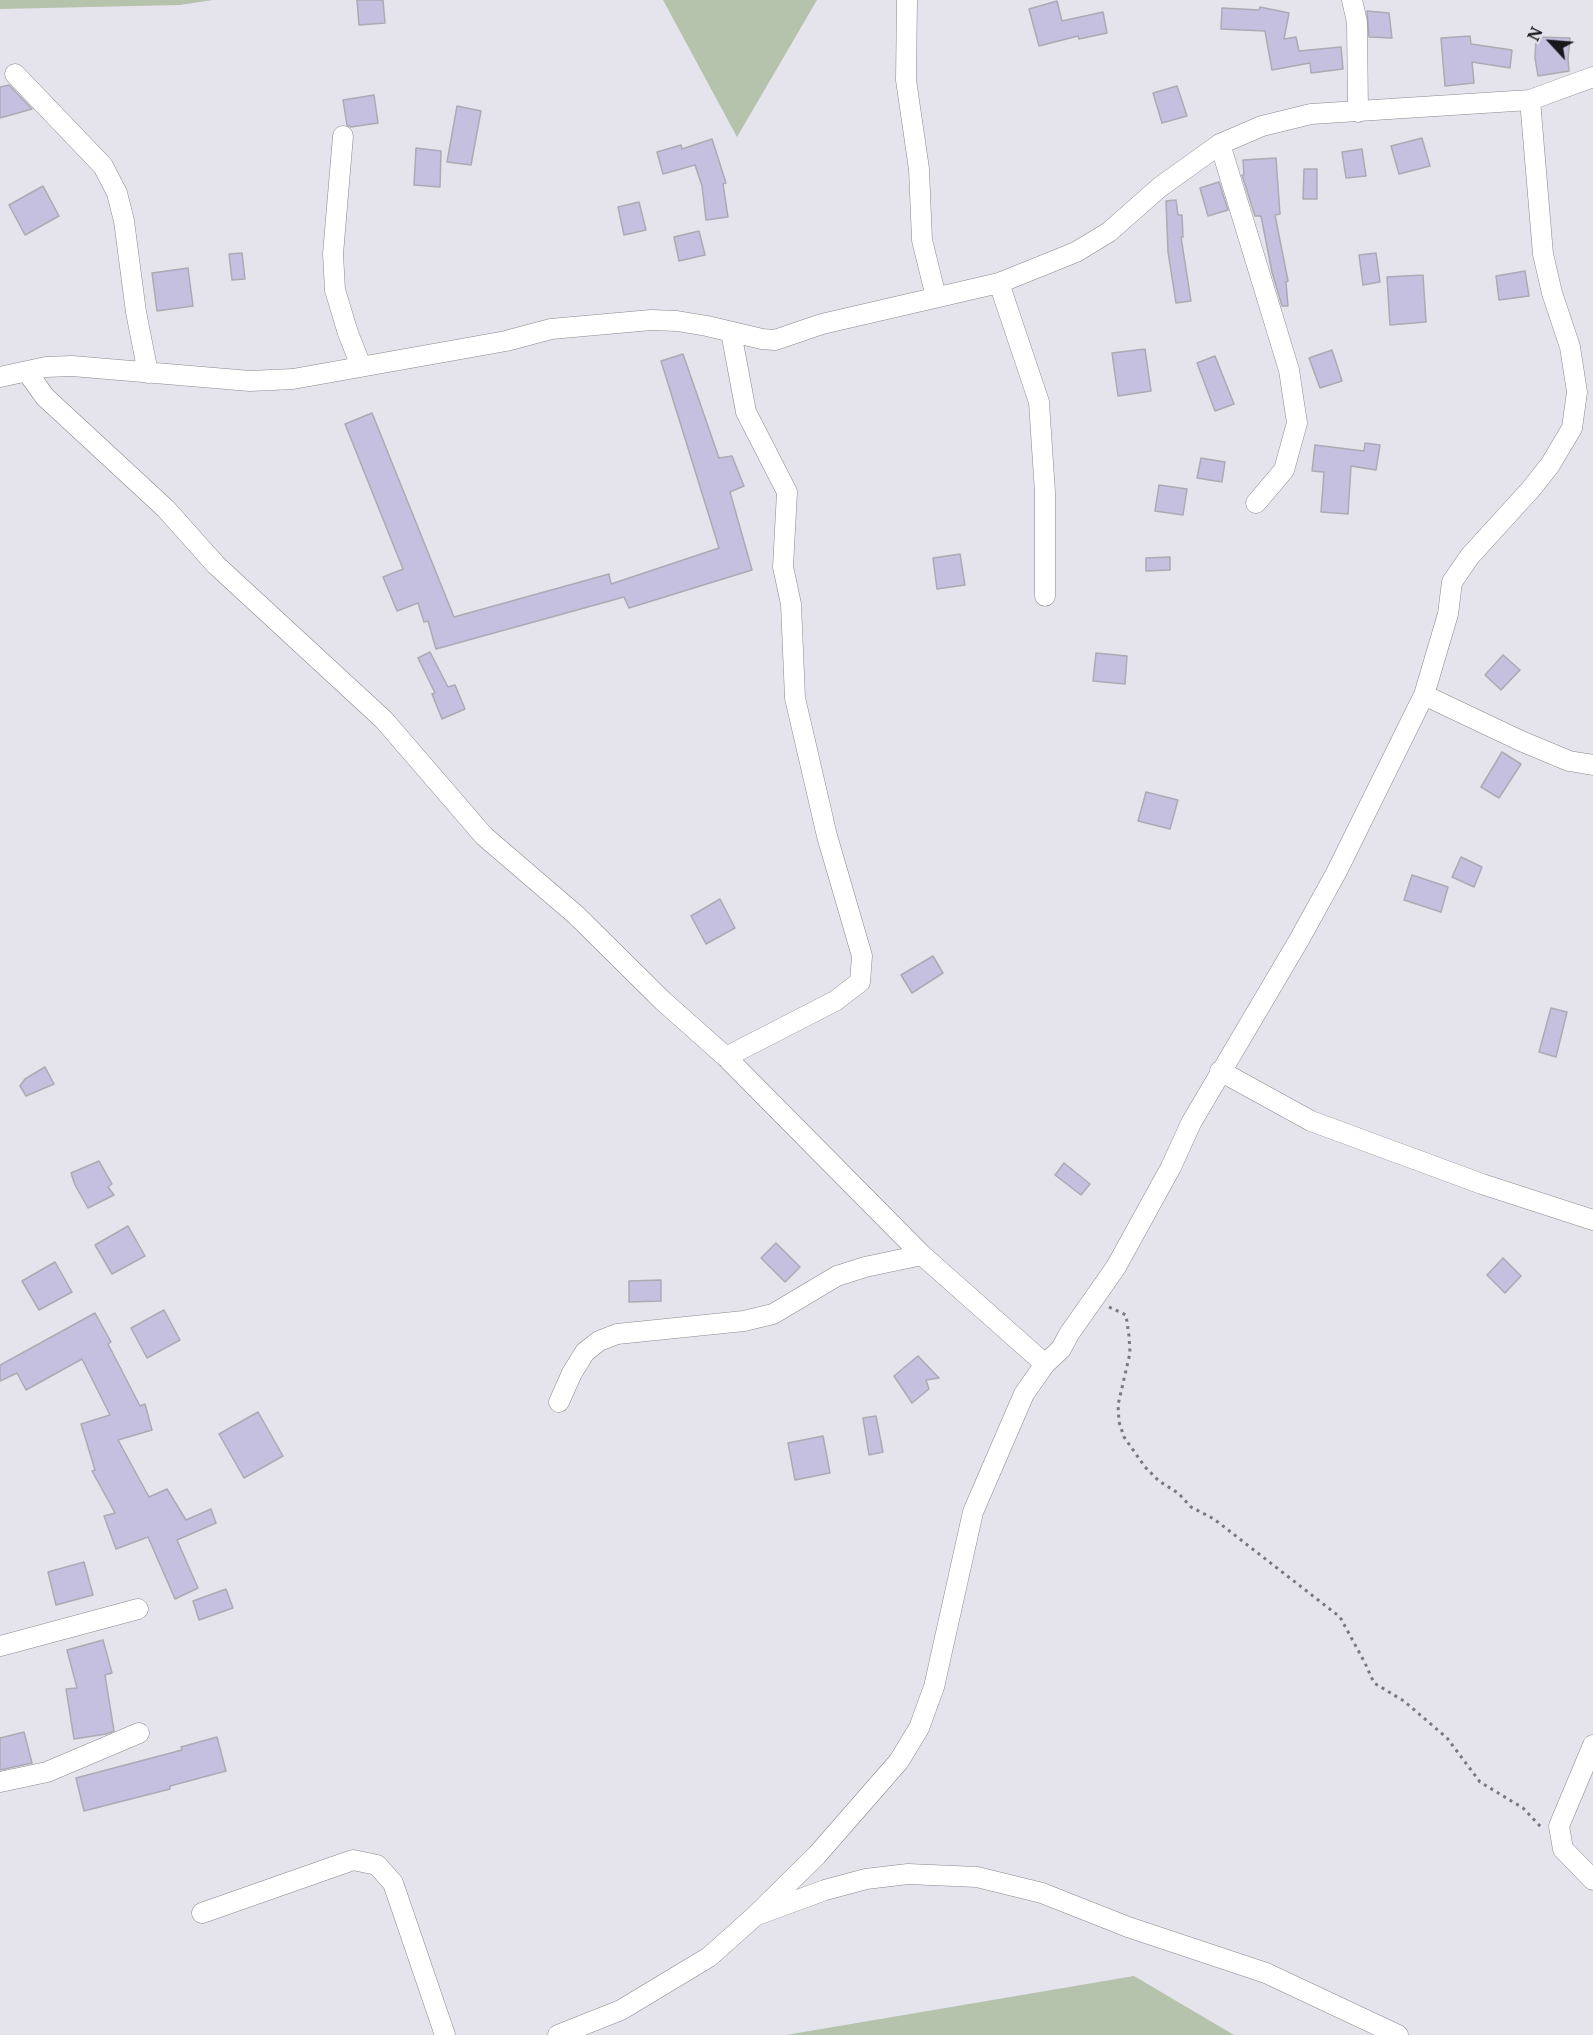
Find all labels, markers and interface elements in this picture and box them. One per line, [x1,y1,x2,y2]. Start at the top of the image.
north arrow [1521,12,1581,72]
text: N [1523,24,1547,44]

